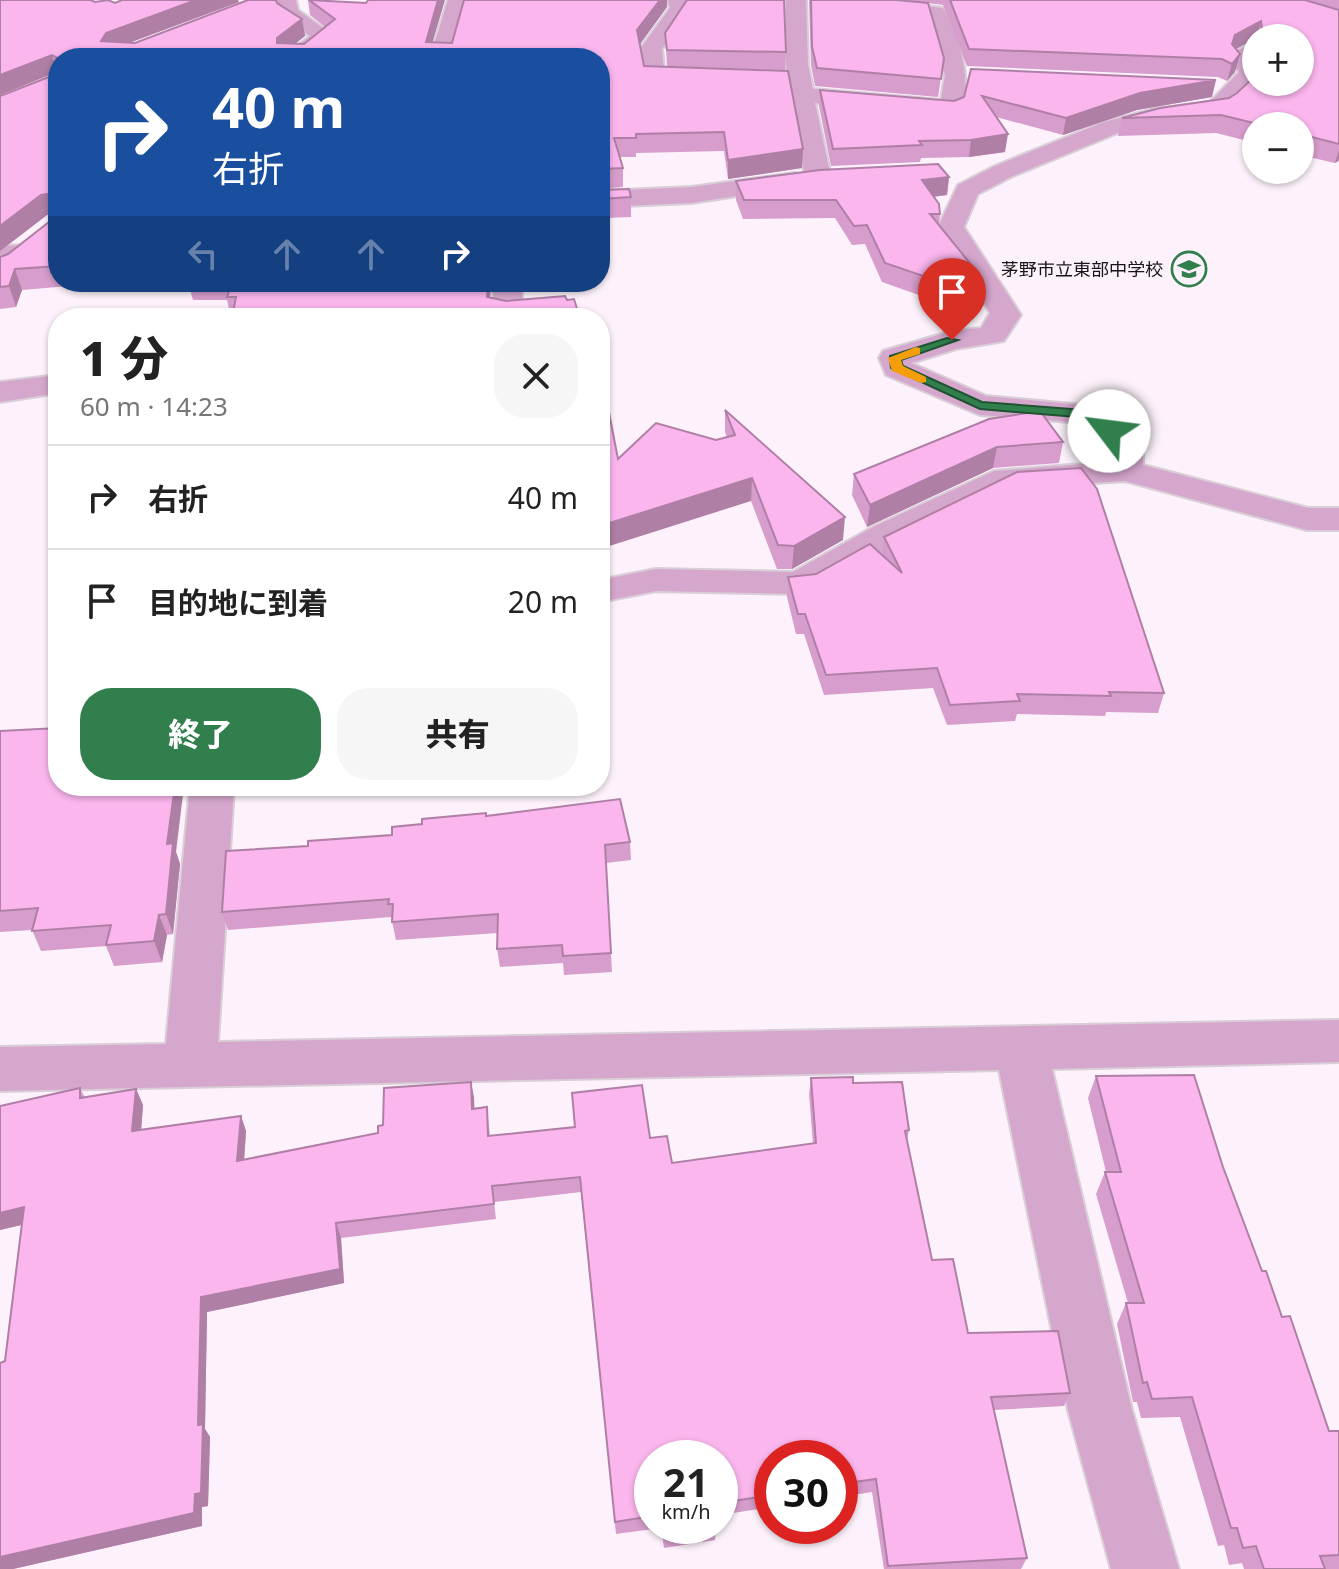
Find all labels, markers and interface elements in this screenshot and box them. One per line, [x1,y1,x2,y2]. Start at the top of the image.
map controls [1242,24,1314,184]
button: + [1242,24,1314,96]
text: 40 m [212,68,345,144]
icon: right [80,80,184,184]
button: − [1242,112,1314,184]
text: 右折 [212,144,284,193]
icon: left [181,232,225,276]
icon: ahead [265,232,309,276]
icon: ahead [349,232,393,276]
icon: right [433,232,477,276]
school or university icon: 茅野市立東部中学校 [1170,250,1208,288]
place label: 茅野市立東部中学校 [1001,257,1163,281]
pin [918,258,986,340]
icon: arrive [930,270,974,314]
text: 1 分 [80,325,168,390]
button: close [494,334,578,418]
text: 60 m · 14:23 [80,388,228,424]
position arrow [1067,389,1151,473]
icon: right [80,475,124,519]
text: 40 m [508,477,578,518]
text: 右折 [148,478,208,519]
icon: arrive [80,579,124,623]
text: 20 m [508,581,578,622]
text: 目的地に到着 [148,582,328,623]
button: 終了 [80,688,321,780]
button: 共有 [337,688,578,780]
speed limit sign: 30 [754,1440,858,1544]
text: 21 [663,1454,709,1509]
text: km/h [661,1498,711,1525]

